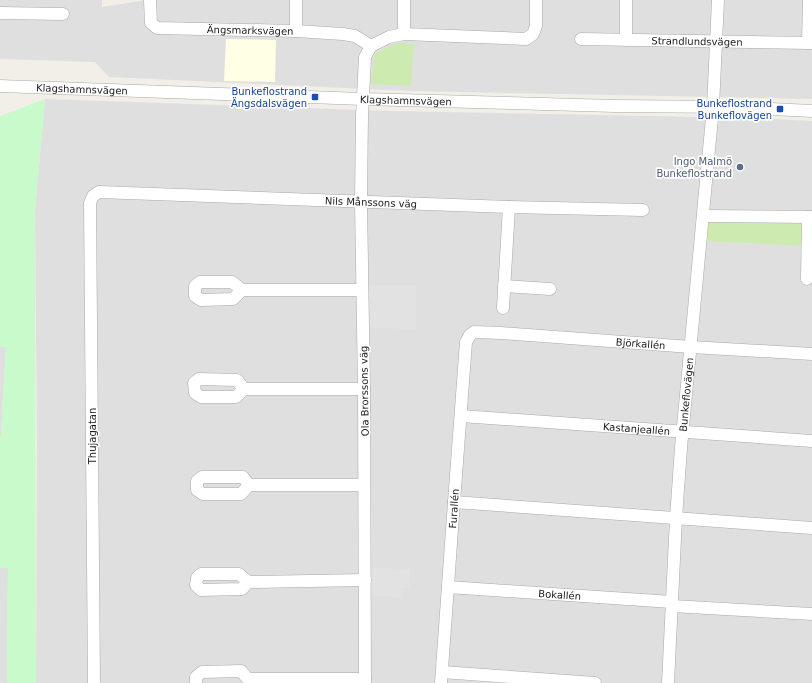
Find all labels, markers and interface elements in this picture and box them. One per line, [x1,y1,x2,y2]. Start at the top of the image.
street label: Ängsmarksvägen [207,23,294,37]
street label: Strandlundsvägen [651,35,743,48]
street label: Klagshamnsvägen [36,82,128,97]
place label: Bunkeflostrand Ängsdalsvägen [231,86,307,109]
marker: Bunkeflostrand Ängsdalsvägen [310,92,320,102]
street label: Klagshamnsvägen [360,94,452,107]
place label: Bunkeflostrand Bunkeflovägen [696,98,772,121]
marker: Bunkeflostrand Bunkeflovägen [775,104,785,114]
place label: Ingo Malmö Bunkeflostrand [656,156,732,179]
marker: Ingo Malmö Bunkeflostrand [735,162,745,172]
street label: Nils Månssons väg [325,195,417,210]
street label: Björkallén [615,336,666,351]
street label: Ola Brorssons väg [358,346,371,436]
street label: Bunkeflovägen [678,357,695,432]
street label: Thujagatan [87,408,98,465]
street label: Kastanjeallén [603,421,670,437]
street label: Furallén [447,488,461,529]
street label: Bokallén [538,588,581,602]

